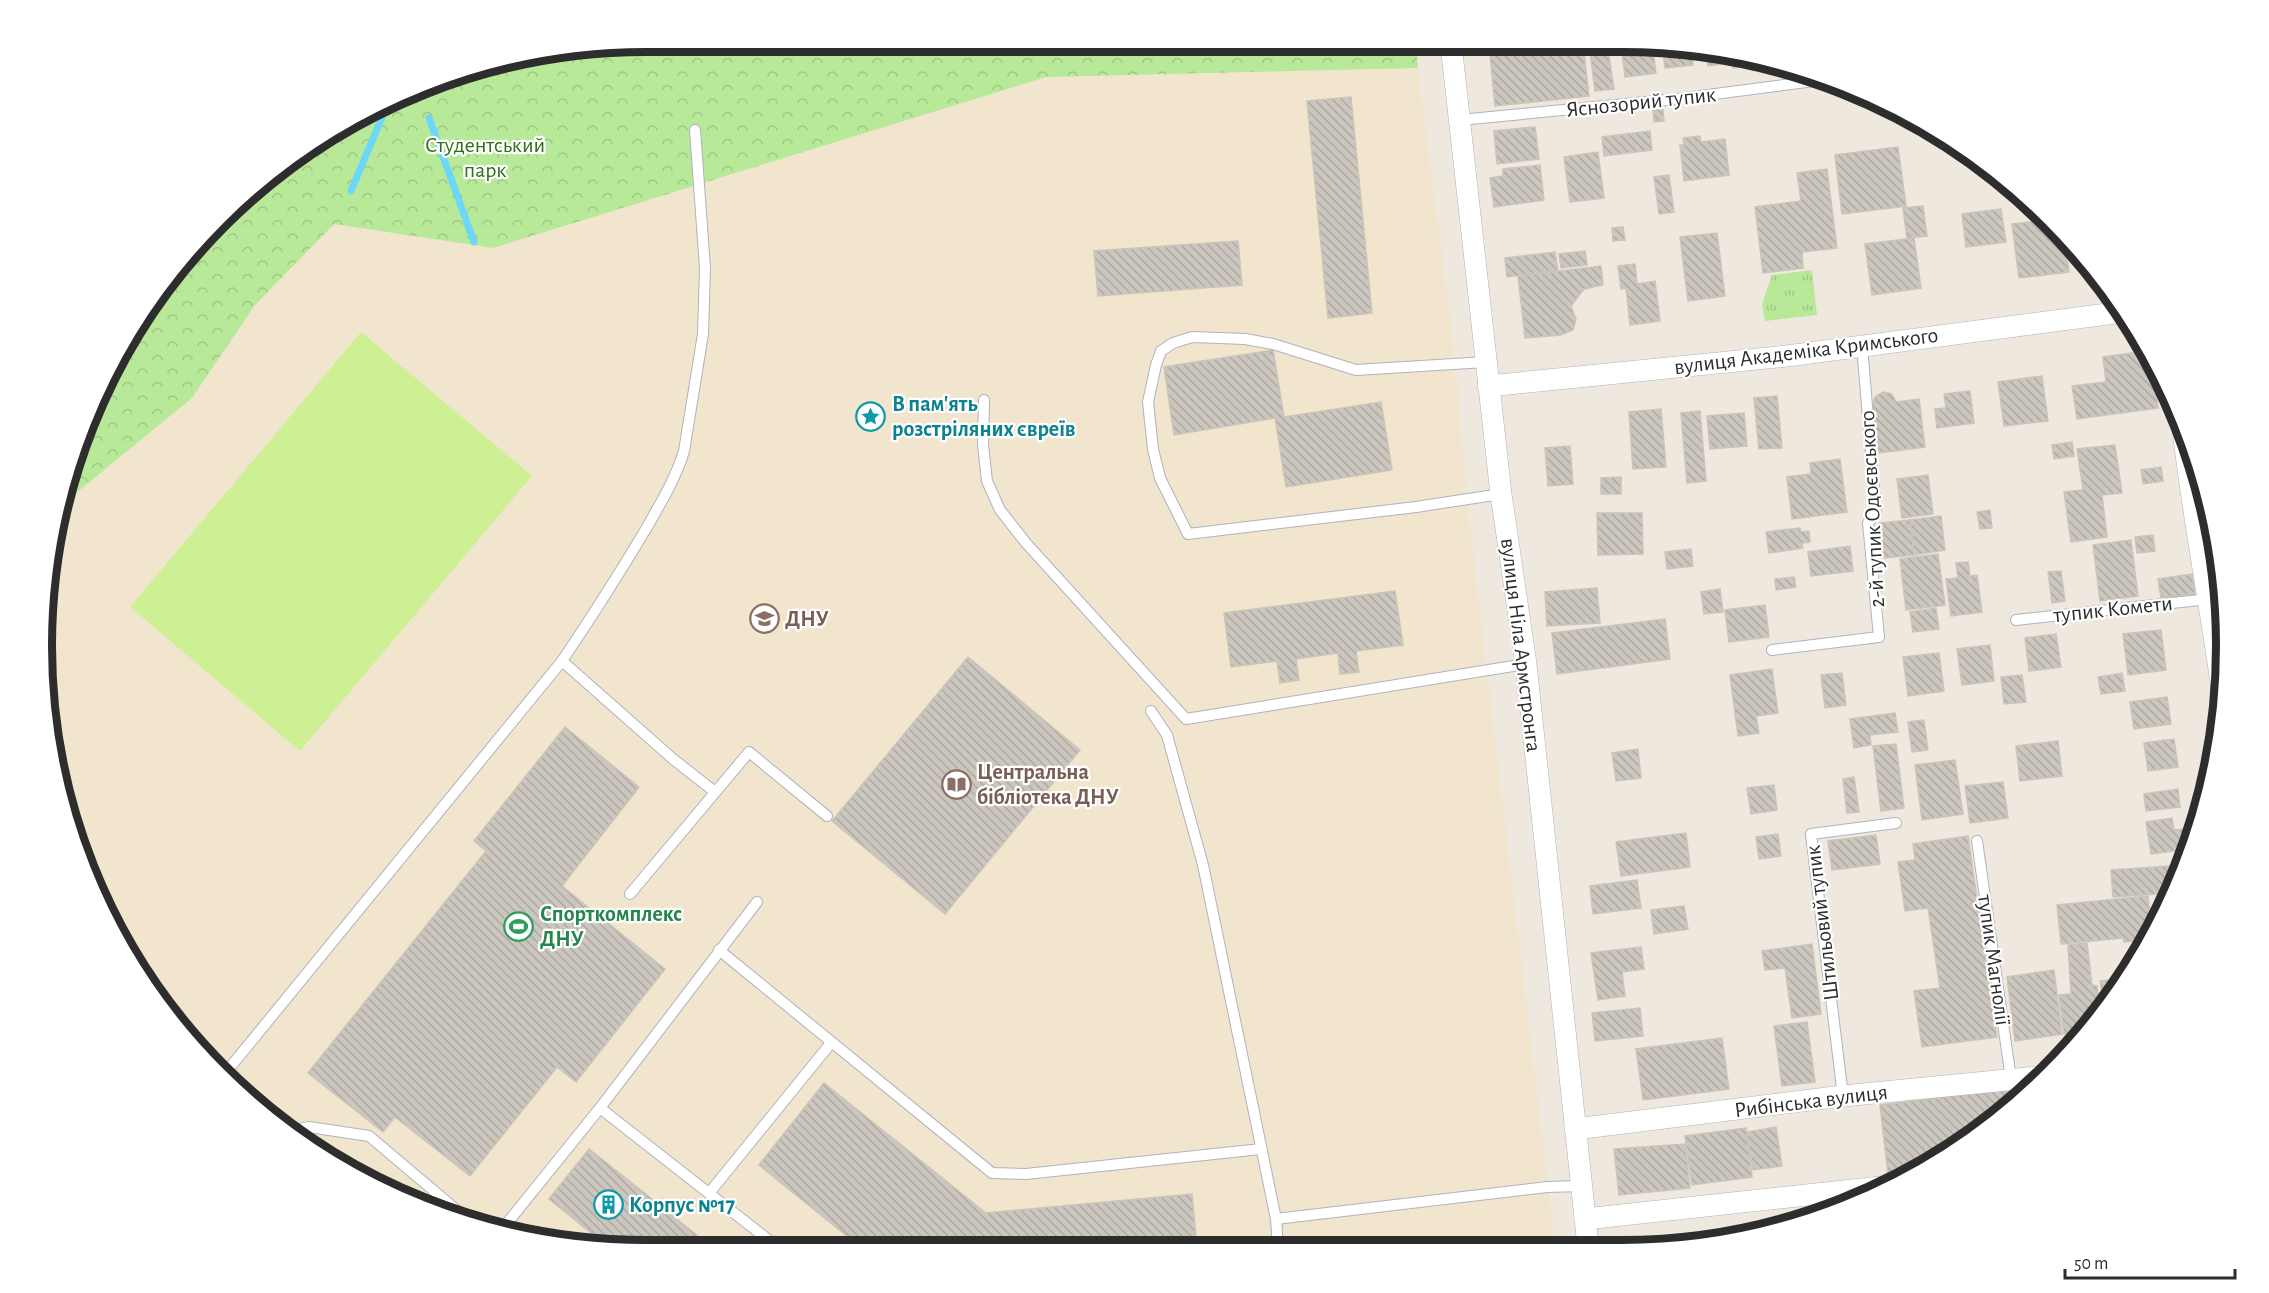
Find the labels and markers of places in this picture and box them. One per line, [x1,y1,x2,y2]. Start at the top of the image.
place label: В пам'ять розстріляних євреїв [892,393,1076,440]
place icon: В пам'ять розстріляних євреїв [855,401,887,433]
school or university icon: ДНУ [748,603,780,635]
place label: ДНУ [785,608,829,630]
place label: Центральна бібліотека ДНУ [977,761,1119,808]
library icon: Центральна бібліотека ДНУ [940,769,972,801]
place label: Спорткомплекс ДНУ [540,903,682,950]
sports icon: Спорткомплекс ДНУ [503,911,535,943]
building icon: Корпус №17 [592,1189,624,1221]
place label: Корпус №17 [629,1194,735,1217]

